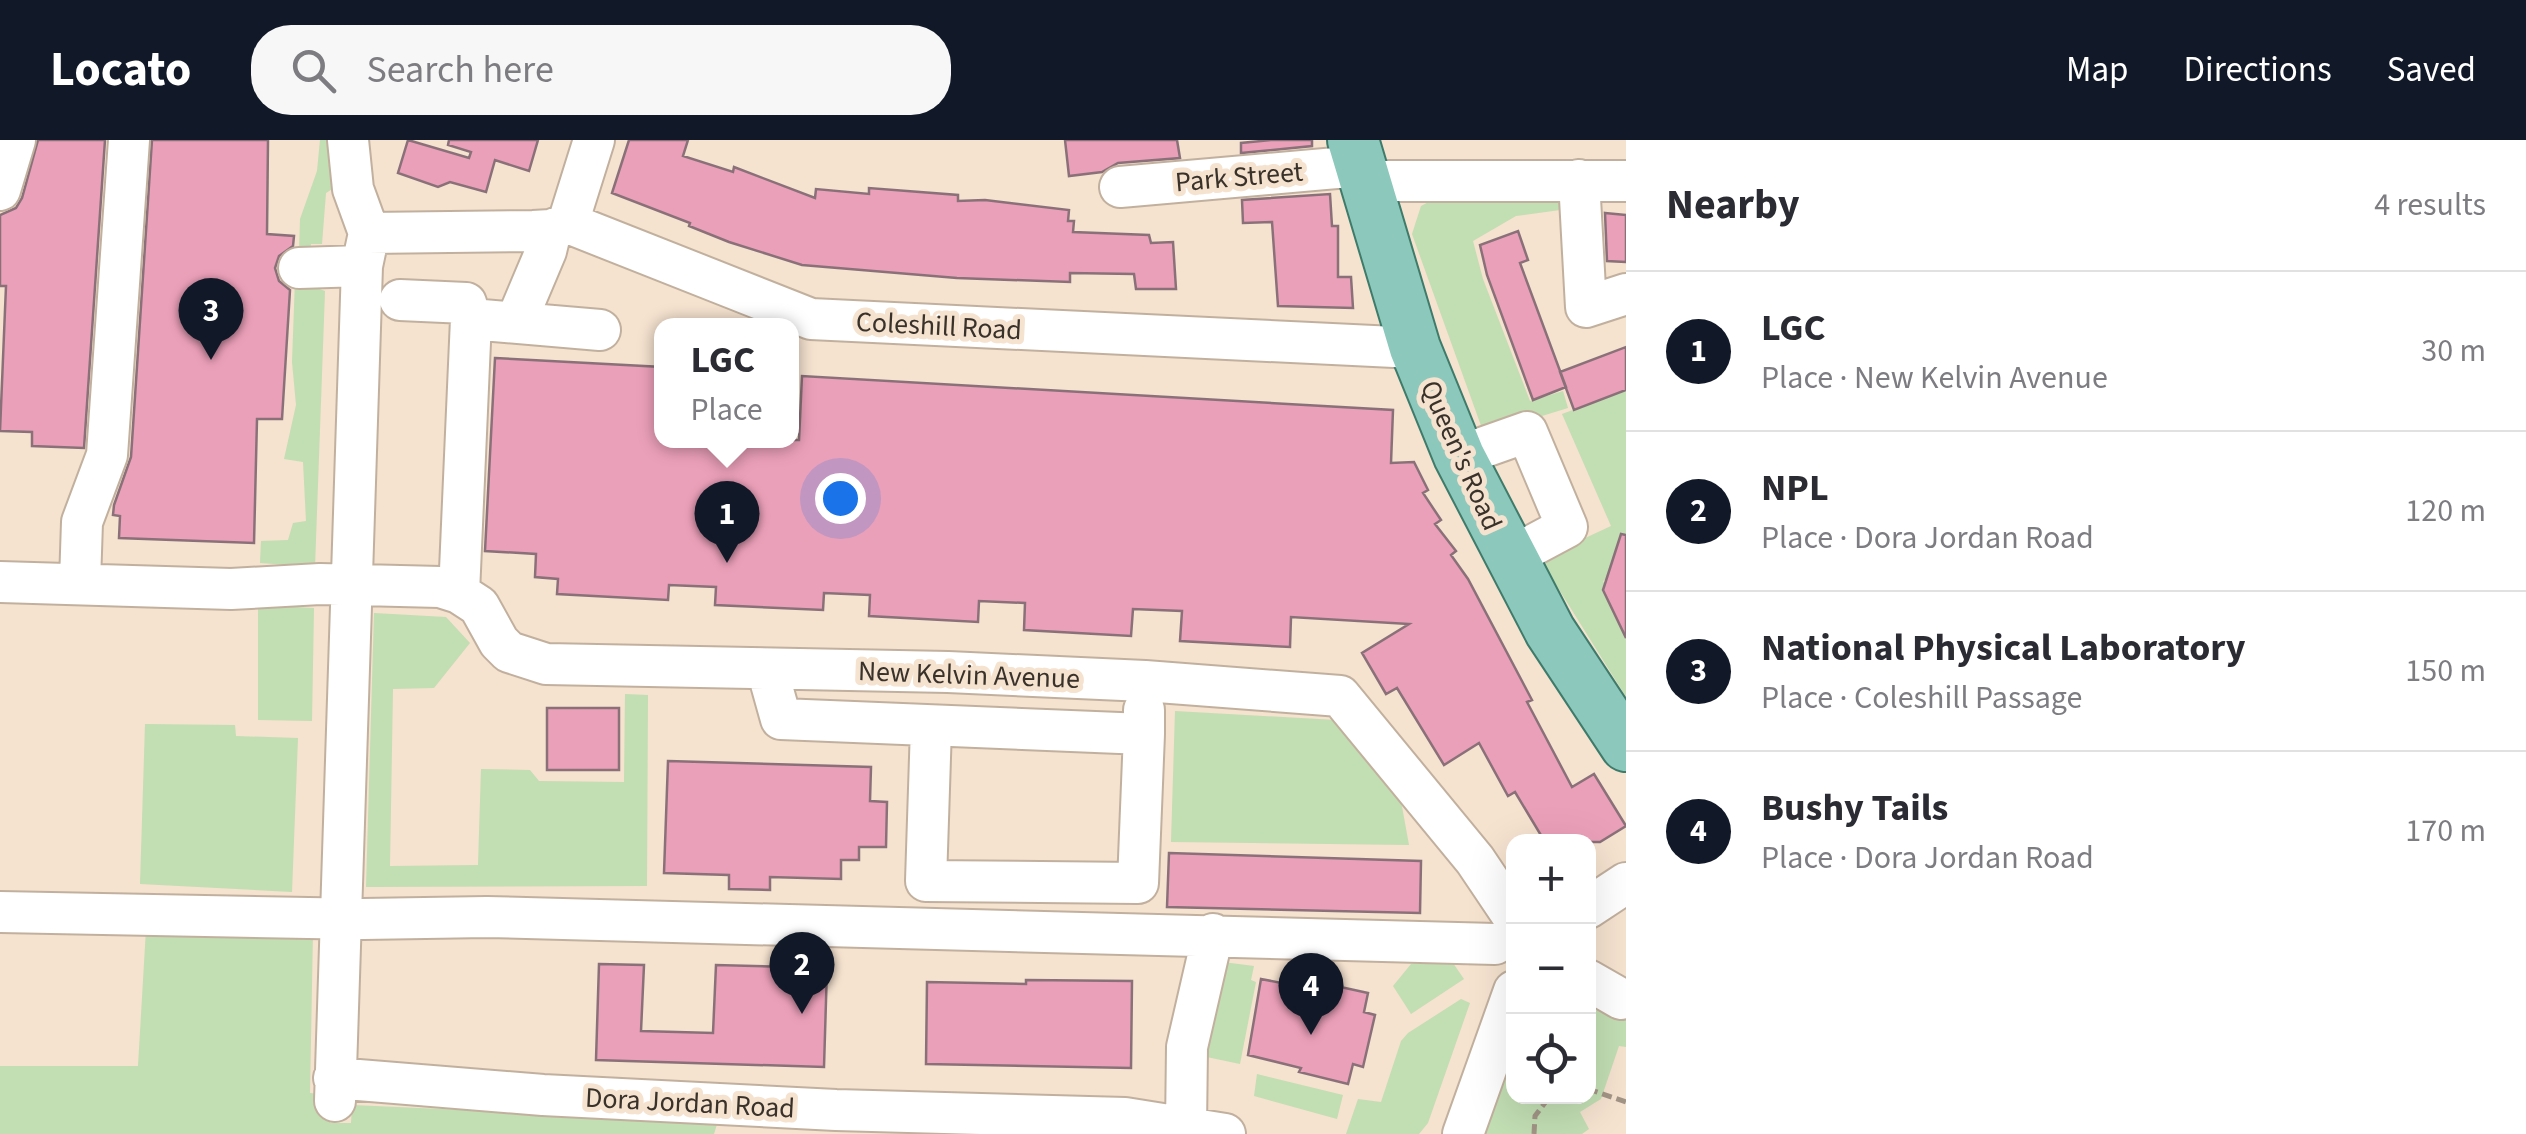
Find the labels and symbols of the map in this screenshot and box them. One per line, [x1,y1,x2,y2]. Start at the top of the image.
street label: Park Street [1174,151,1305,203]
pin: 3 [178,278,244,360]
street label: Coleshill Road [855,302,1023,350]
street label: Queen's Road [1410,374,1512,537]
your location [815,473,866,524]
pin: 1 [694,480,760,563]
street label: New Kelvin Avenue [857,651,1081,699]
pin: 2 [770,932,834,1014]
pin: 4 [1278,952,1344,1035]
street label: Dora Jordan Road [584,1078,796,1128]

